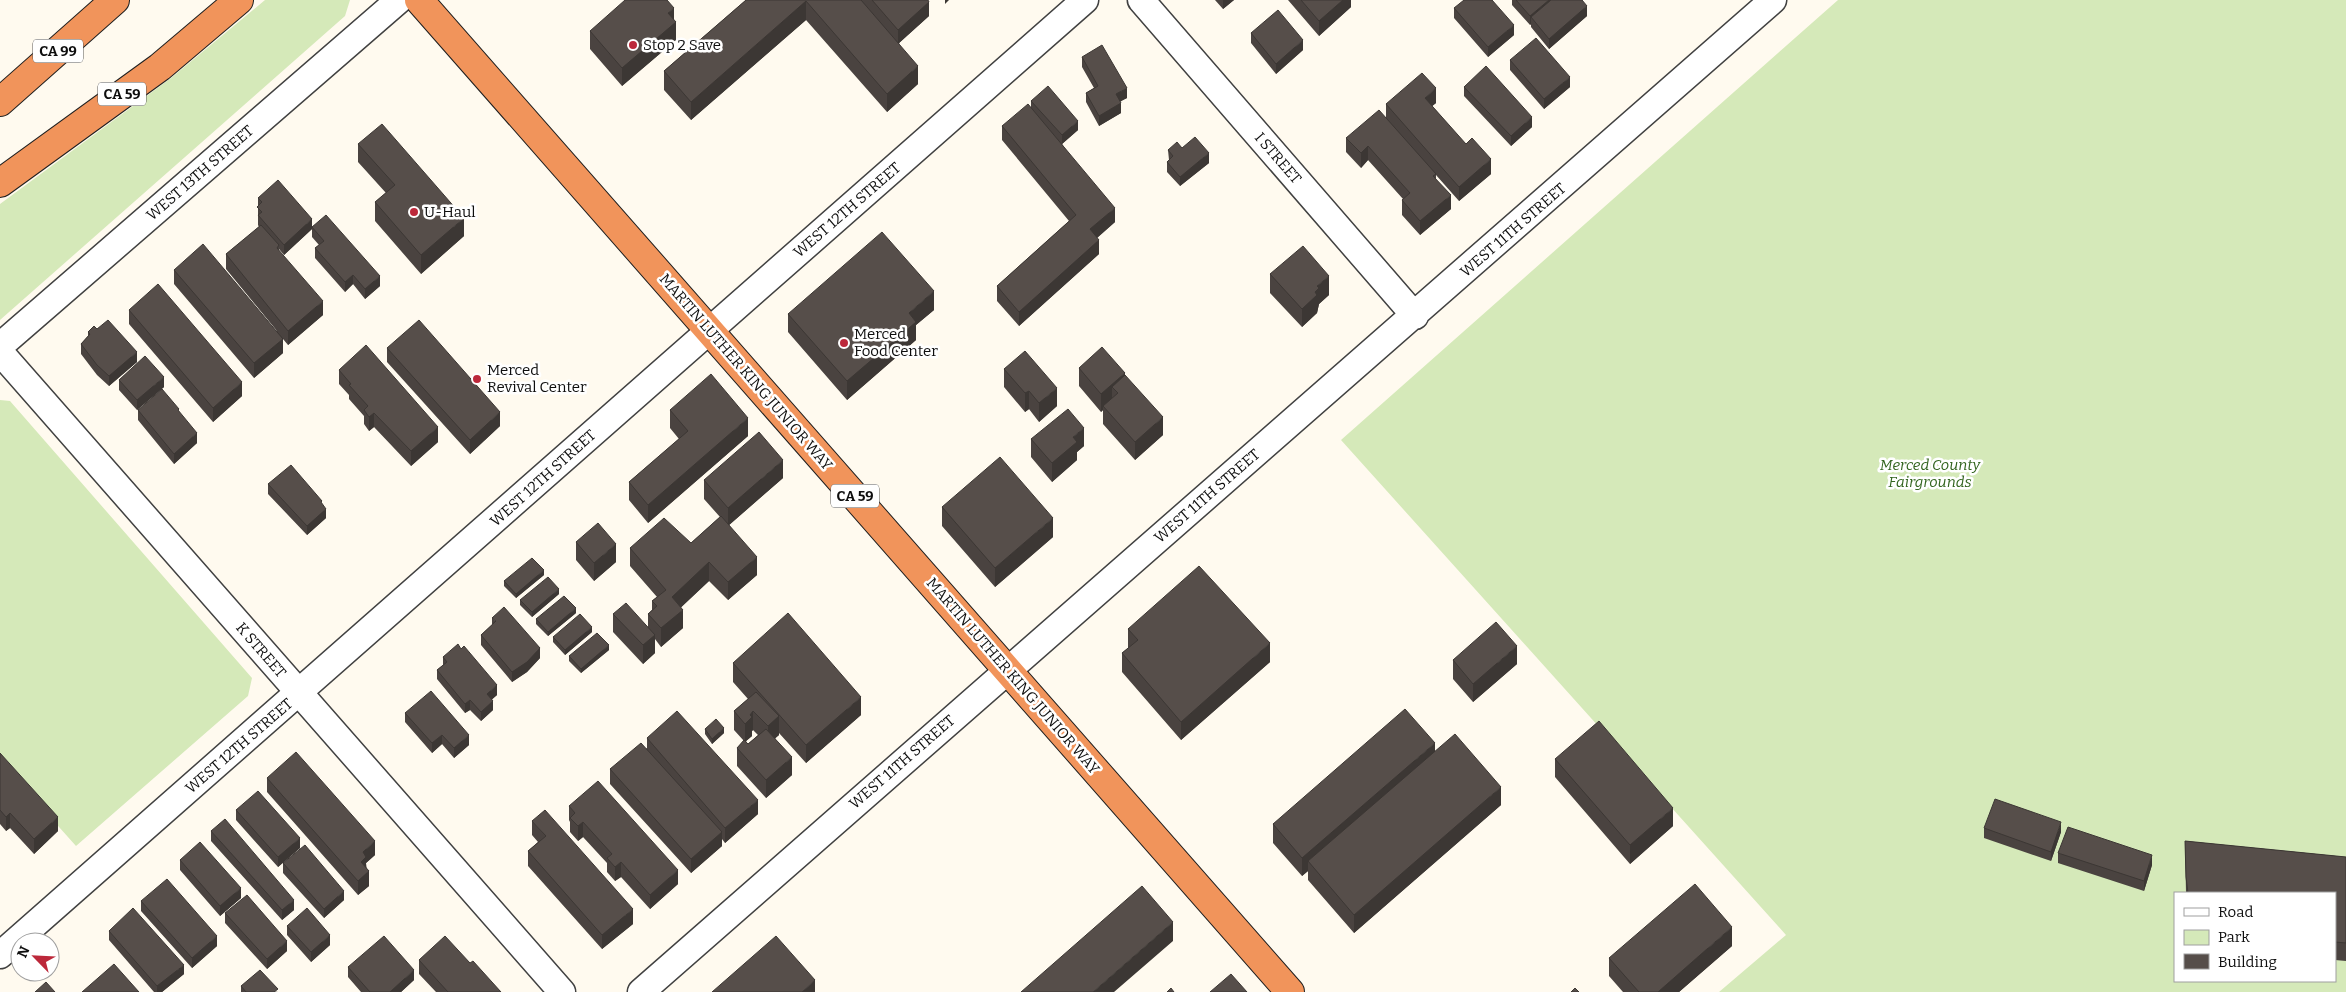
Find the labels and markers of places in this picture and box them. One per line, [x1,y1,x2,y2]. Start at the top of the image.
place label: Stop 2 Save [643,36,721,54]
marker: Stop 2 Save [627,39,639,51]
place label: U-Haul [424,203,476,221]
marker: U-Haul [408,206,420,218]
place label: Merced Food Center [854,325,938,360]
marker: Merced Food Center [838,337,850,349]
place label: Merced Revival Center [487,361,587,396]
marker: Merced Revival Center [471,373,483,385]

